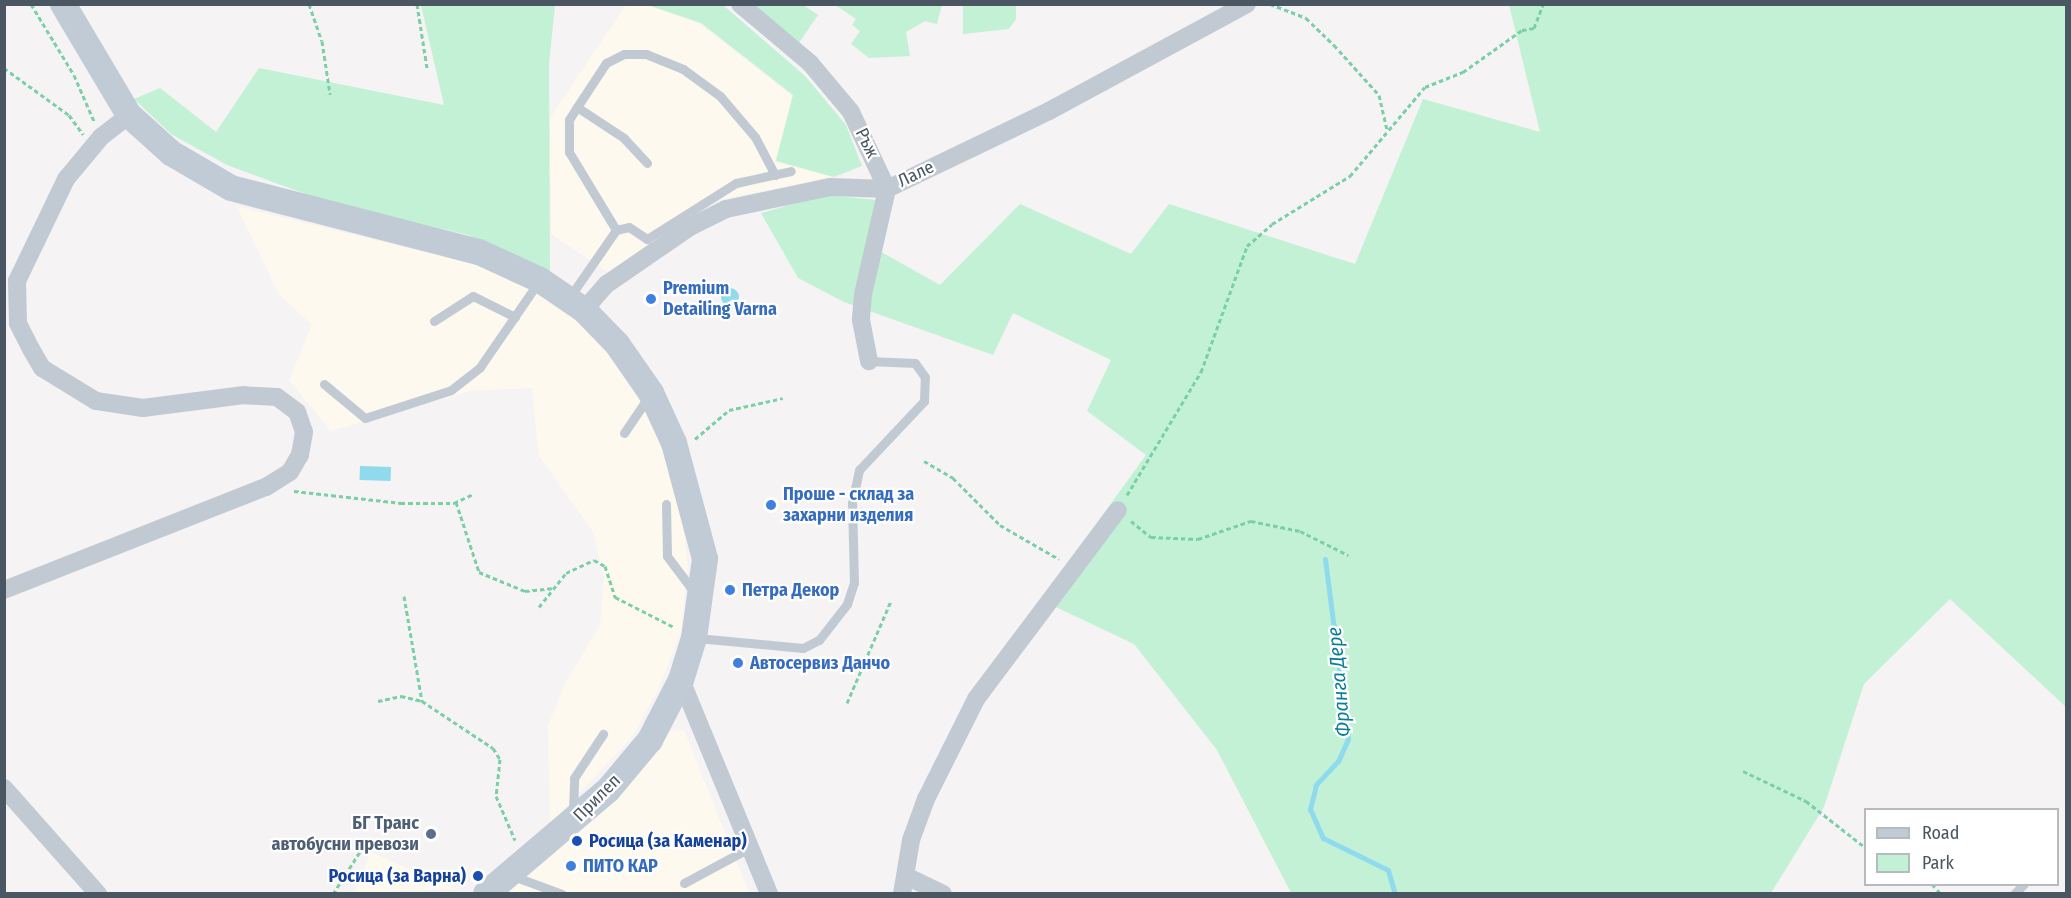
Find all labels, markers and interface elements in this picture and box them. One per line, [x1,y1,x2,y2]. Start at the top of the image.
street label: Ръж [851,125,883,161]
street label: Лале [894,156,938,192]
place label: Premium Detailing Varna [663,278,777,320]
marker: Premium Detailing Varna [644,292,658,306]
place label: Проше - склад за захарни изделия [783,484,914,526]
marker: Проше - склад за захарни изделия [764,498,778,512]
place label: Петра Декор [742,579,839,601]
marker: Петра Декор [723,583,737,597]
water label: Франга Дере [1322,626,1356,738]
place label: Автосервиз Данчо [750,652,890,674]
marker: Автосервиз Данчо [731,656,745,670]
street label: Прилеп [569,770,625,826]
legend [1864,808,2059,886]
place label: БГ Транс автобусни превози [272,813,419,856]
text: Road [1922,822,1959,844]
marker: БГ Транс автобусни превози [424,827,438,841]
place label: Росица (за Каменар) [589,830,747,852]
marker: Росица (за Каменар) [570,834,584,848]
text: Park [1922,852,1954,874]
place label: ПИТО КАР [583,855,658,877]
marker: ПИТО КАР [564,859,578,873]
place label: Росица (за Варна) [328,865,466,887]
marker: Росица (за Варна) [471,869,485,883]

